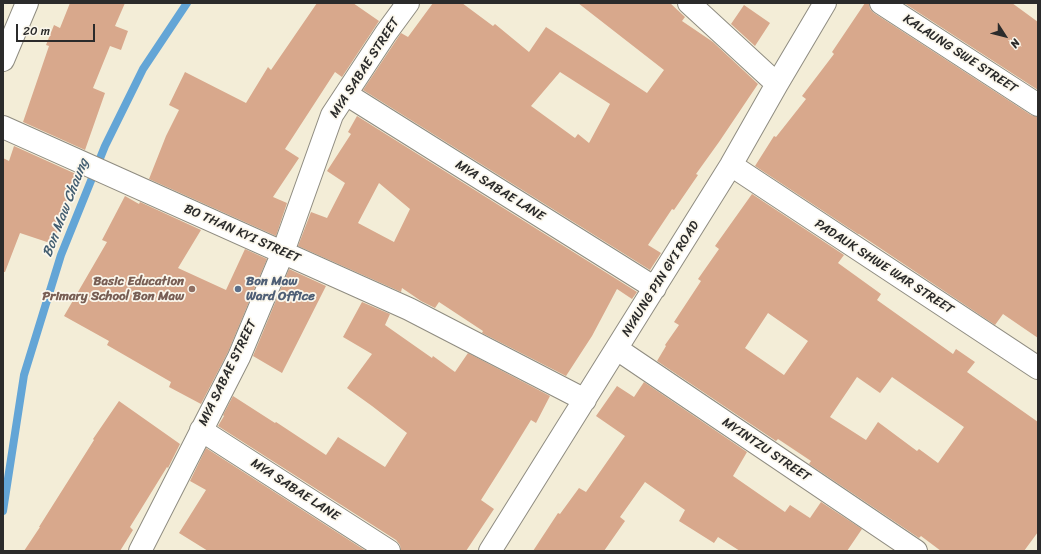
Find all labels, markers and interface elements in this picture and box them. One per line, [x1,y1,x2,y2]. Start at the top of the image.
street label: KALAUNG SWE STREET [900,11,1020,97]
street label: MYA SABAE STREET [327,15,403,121]
scale bar [18,16,97,42]
north arrow [985,16,1025,56]
text: 20 m [23,20,50,42]
water label: Bon Maw Chaung [40,156,92,260]
street label: MYA SABAE LANE [452,157,548,225]
street label: BO THAN KYI STREET [181,201,303,267]
street label: PADAUK SHWE WAR STREET [812,216,956,318]
street label: NYAUNG PIN GYI ROAD [619,218,703,340]
place label: Basic Education Primary School Bon Maw [42,274,184,305]
place label: Bon Maw Ward Office [246,274,315,305]
marker: Basic Education Primary School Bon Maw [187,284,197,294]
marker: Bon Maw Ward Office [233,284,243,294]
street label: MYA SABAE STREET [196,317,260,429]
street label: MYINTZU STREET [719,415,813,485]
street label: MYA SABAE LANE [248,456,342,524]

